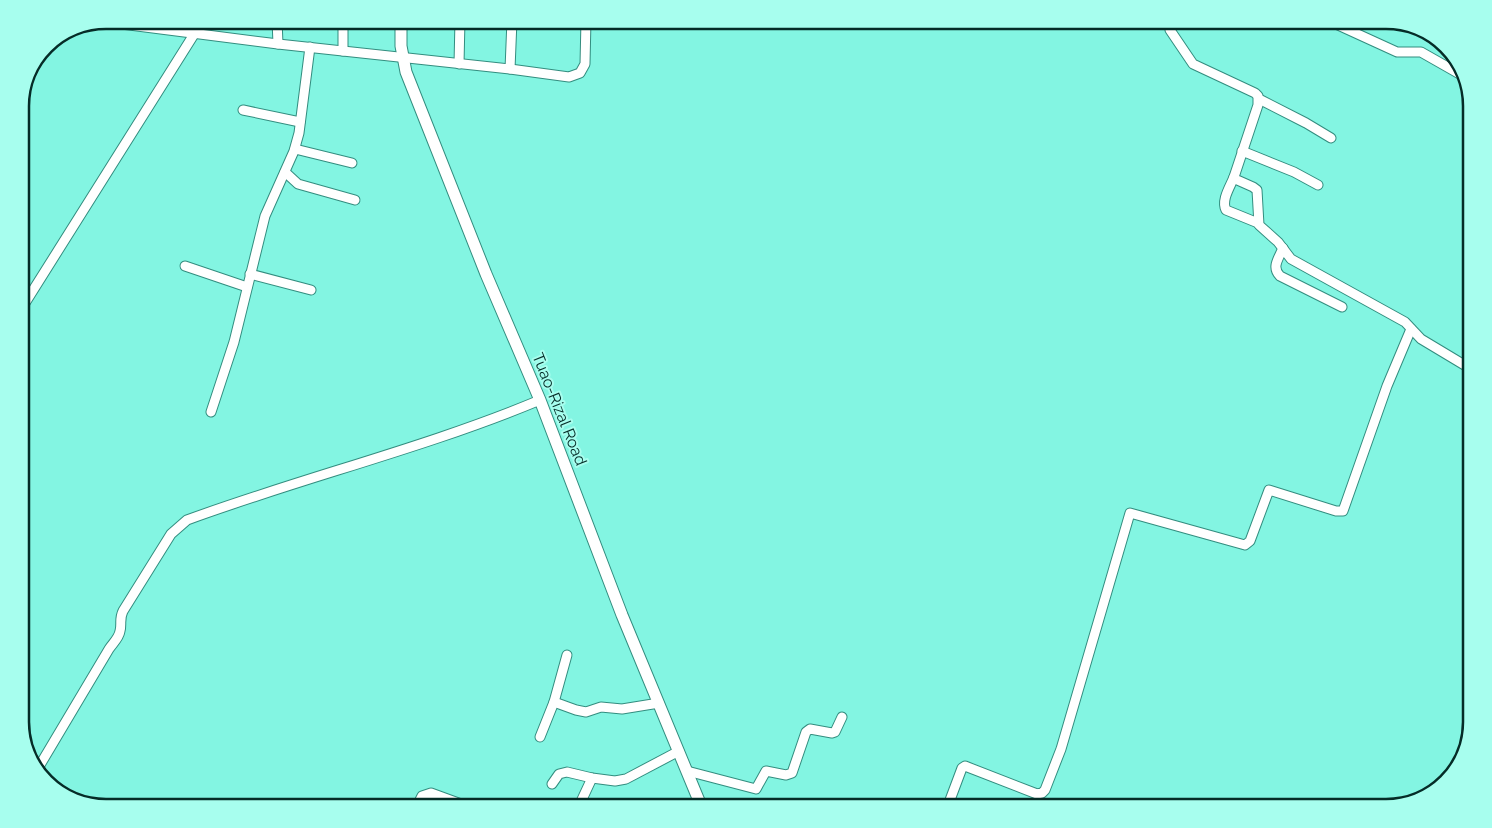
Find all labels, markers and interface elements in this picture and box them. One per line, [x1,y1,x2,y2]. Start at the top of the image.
street label: Tuao-Rizal Road [528,350,591,468]

